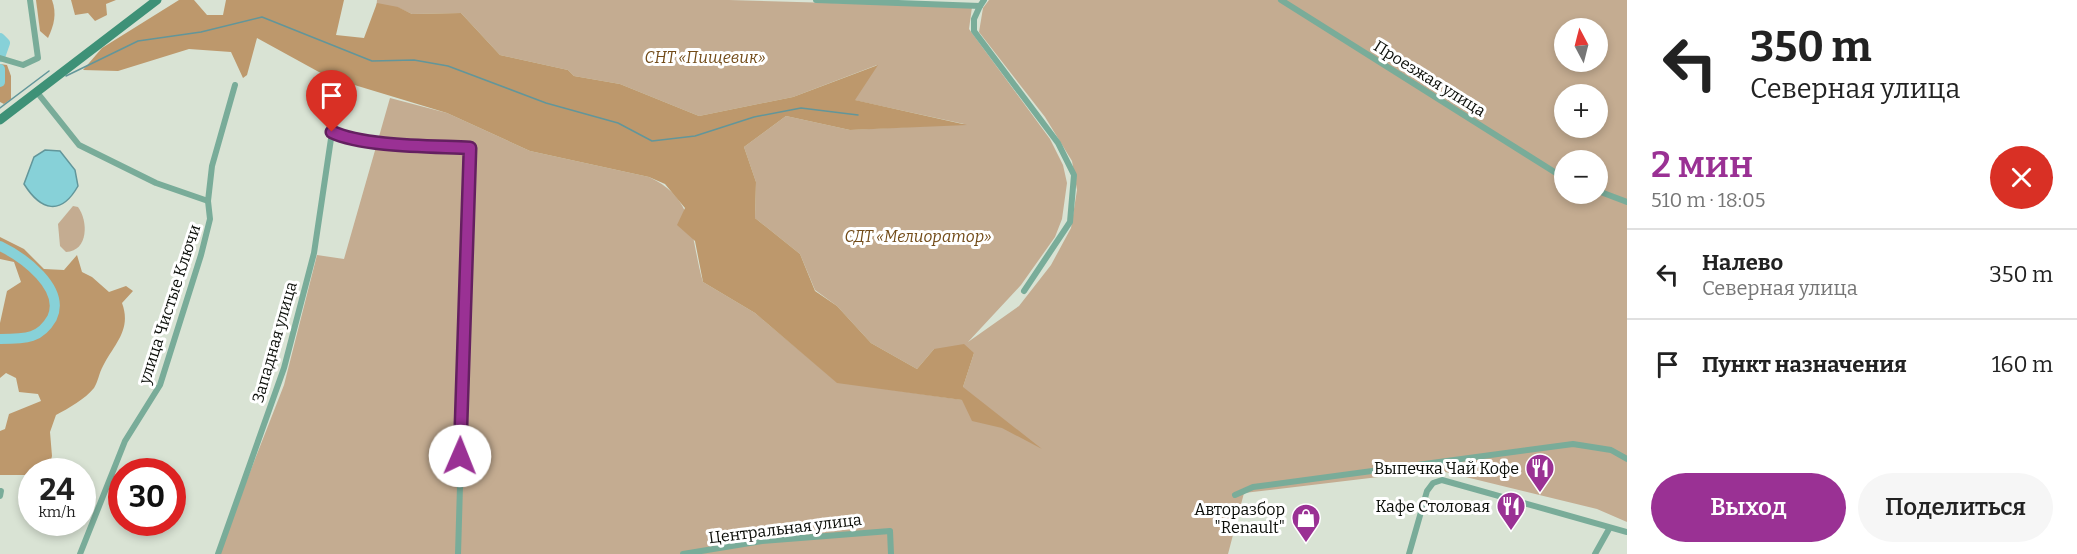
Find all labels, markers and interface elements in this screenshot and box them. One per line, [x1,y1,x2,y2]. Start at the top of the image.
north arrow [1554,18,1608,72]
map controls [1554,18,1608,204]
text: 350 m [1750,22,1871,72]
icon: left [1651,24,1729,102]
street label: Проезжая улица [1370,36,1489,121]
park label: СНТ «Пищевик» [644,48,766,67]
pin [306,70,357,132]
text: Северная улица [1750,73,1960,105]
icon: arrive [315,79,348,112]
button: + [1554,84,1608,138]
text: 2 мин [1651,143,1753,187]
button: close [1990,146,2053,209]
button: − [1554,150,1608,204]
text: 510 m · 18:05 [1651,188,1766,212]
street label: улица Чистые Ключи [134,222,204,387]
park label: СДТ «Мелиоратор» [844,227,992,246]
text: Налево [1702,249,1783,276]
icon: left [1651,258,1684,291]
text: 350 m [1989,261,2053,288]
text: Северная улица [1702,276,1858,300]
street label: Западная улица [248,279,301,405]
icon: arrive [1651,348,1684,381]
text: Пункт назначения [1702,351,1907,378]
text: 160 m [1992,351,2053,378]
position arrow [428,424,492,488]
restaurant icon: Выпечка Чай Кофе [1524,452,1556,494]
speed limit sign: 30 [108,458,186,536]
place label: Выпечка Чай Кофе [1374,459,1519,478]
text: 24 [39,472,75,508]
button: Выход [1651,473,1846,542]
button: Поделиться [1858,473,2053,542]
restaurant icon: Кафе Столовая [1495,490,1527,532]
place label: Кафе Столовая [1375,497,1490,516]
place label: Авторазбор "Renault" [1194,500,1285,537]
shop icon: Авторазбор "Renault" [1290,502,1322,544]
text: km/h [38,503,76,521]
street label: Центральная улица [707,510,863,547]

